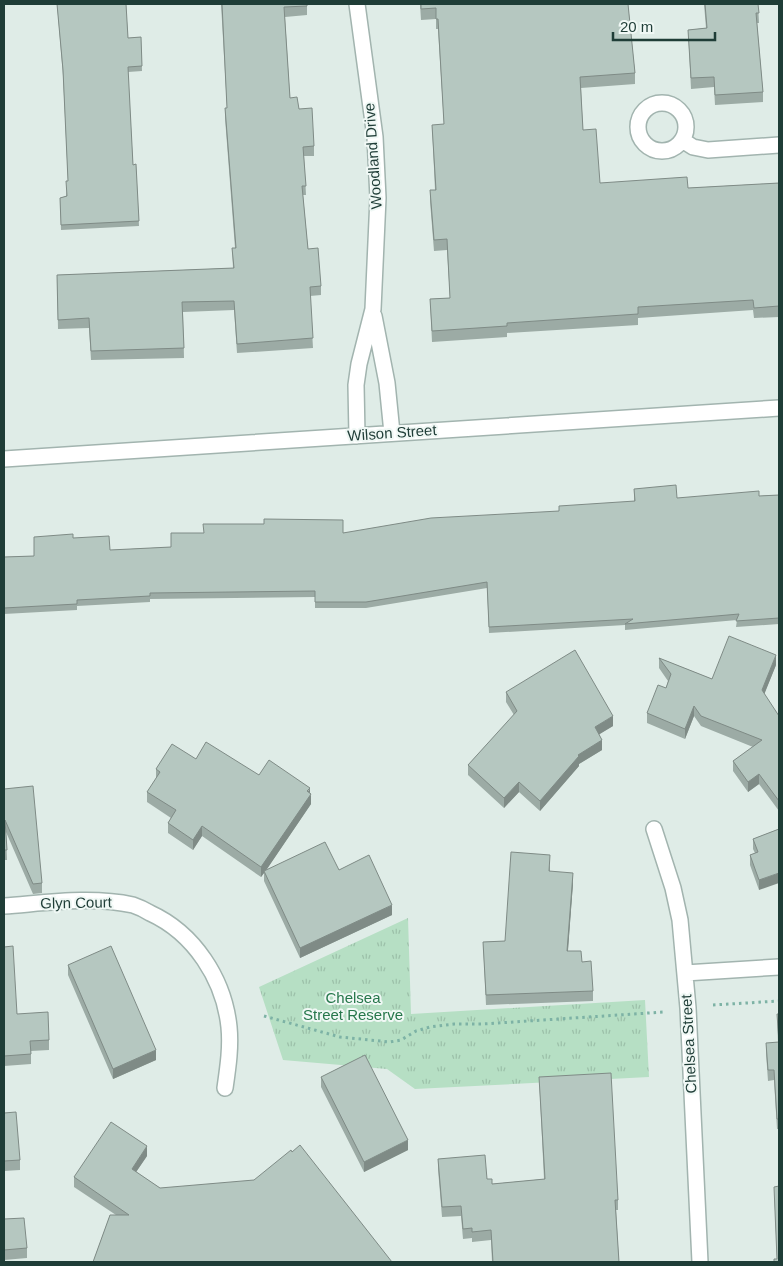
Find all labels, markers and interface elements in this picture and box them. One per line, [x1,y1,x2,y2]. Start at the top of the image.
scale bar [613,10,716,42]
text: 20 m [620,18,653,35]
street label: Woodland Drive [360,102,385,210]
street label: Wilson Street [347,421,438,444]
street label: Glyn Court [40,893,113,912]
park label: Chelsea Street Reserve [303,989,403,1023]
street label: Chelsea Street [677,993,700,1094]

